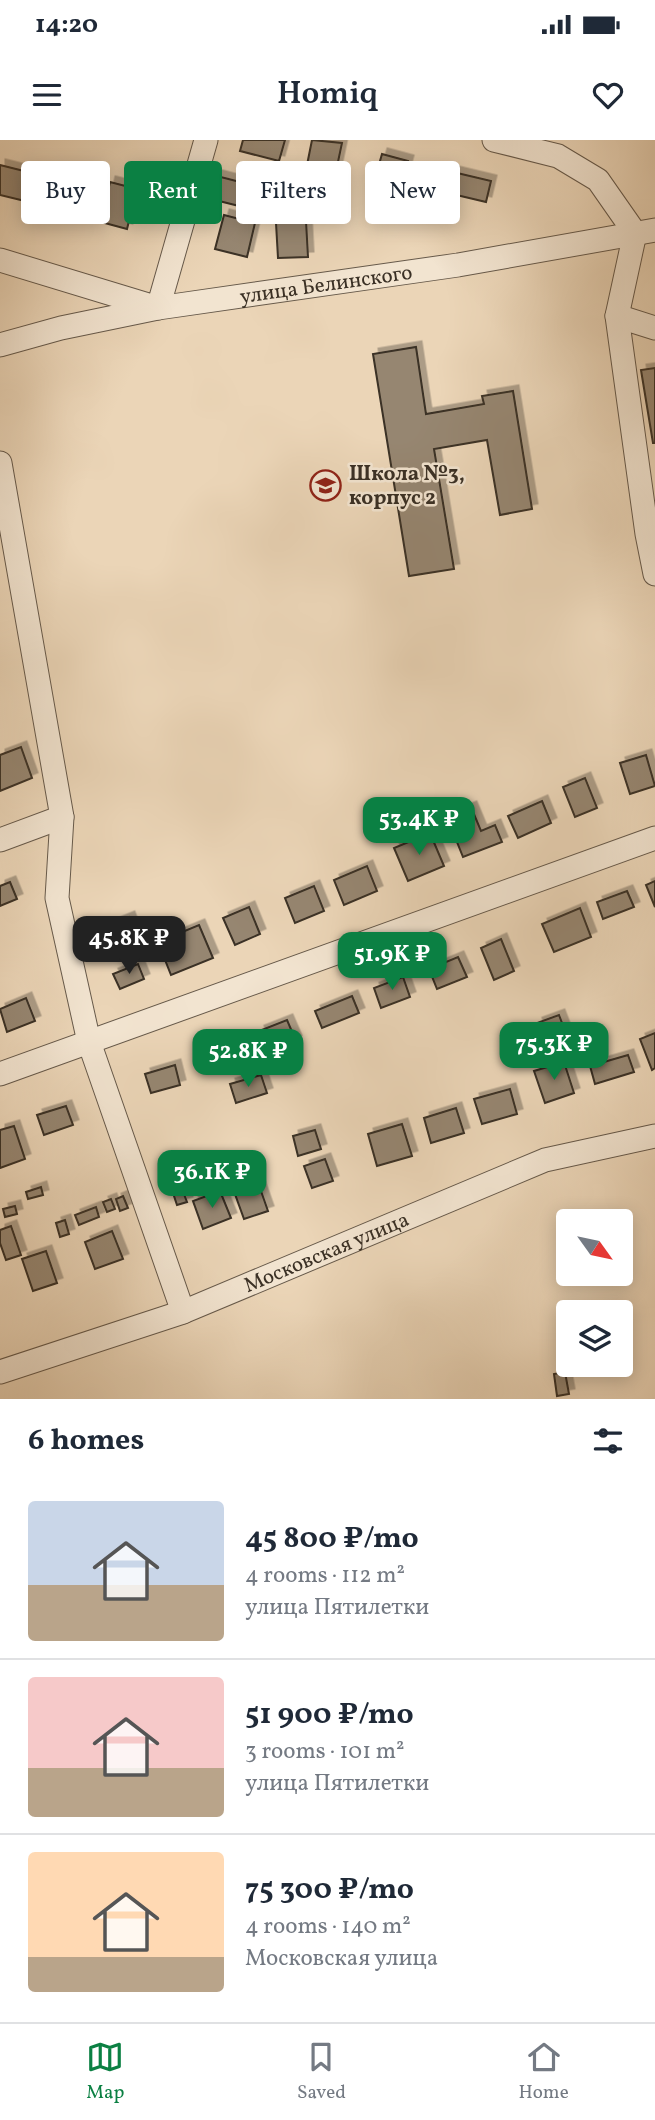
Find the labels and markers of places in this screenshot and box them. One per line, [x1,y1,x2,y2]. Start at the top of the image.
place label: Школа №3, корпус 2 [349,460,465,513]
school or university icon: Школа №3, корпус 2 [309,468,343,502]
pin: 53.4K ₽ [354,798,484,857]
pin: 45.8K ₽ [64,916,194,976]
pin: 51.9K ₽ [327,932,457,992]
pin: 75.3K ₽ [489,1023,619,1082]
pin: 52.8K ₽ [183,1030,313,1089]
pin: 36.1K ₽ [147,1150,277,1210]

